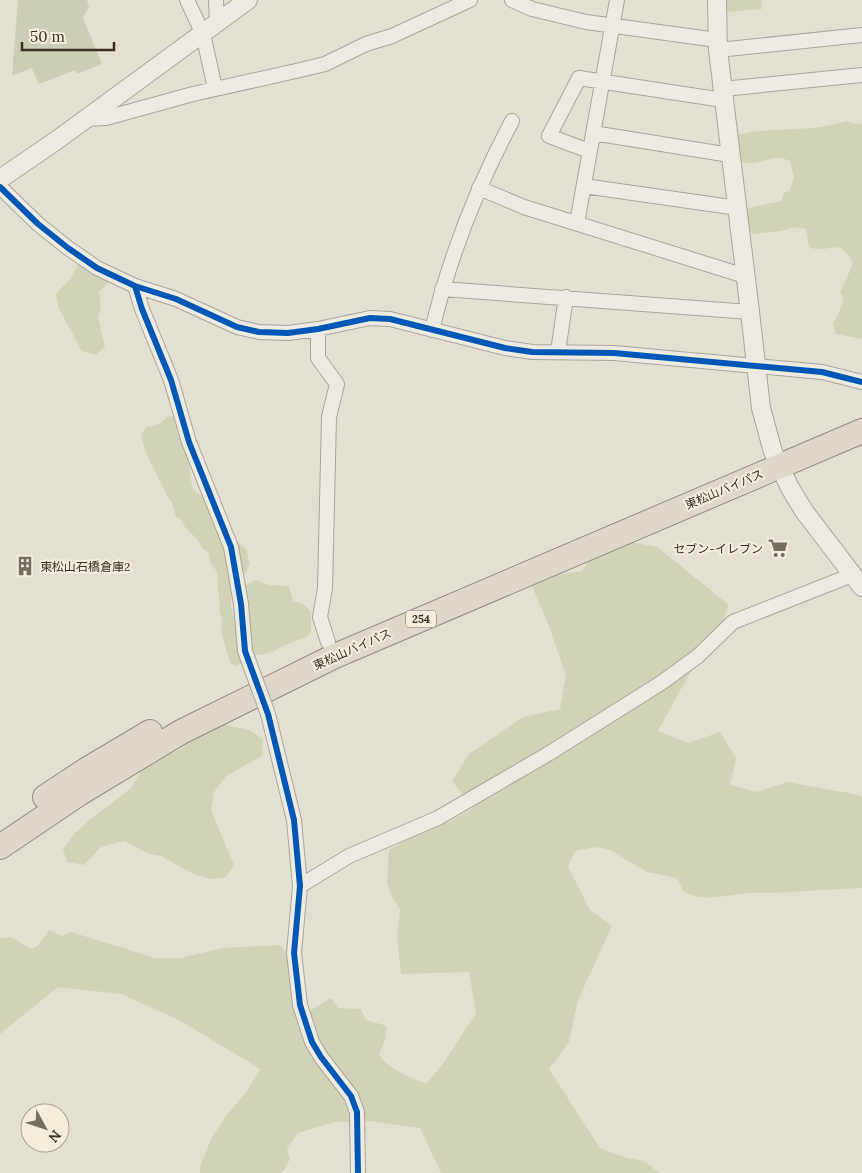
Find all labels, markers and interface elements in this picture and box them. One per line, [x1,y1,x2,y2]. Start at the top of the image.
scale bar [22,20,115,52]
text: 50 m [30,27,65,46]
street label: 東松山バイパス [683,466,765,512]
supermarket icon: セブン-イレブン [767,537,789,559]
place label: セブン-イレブン [673,541,763,556]
building icon: 東松山石橋倉庫2 [14,555,36,577]
place label: 東松山石橋倉庫2 [40,559,130,574]
road number: 254 [406,610,436,628]
street label: 東松山バイパス [311,625,393,673]
north arrow [20,1103,70,1153]
text: N [44,1126,65,1146]

